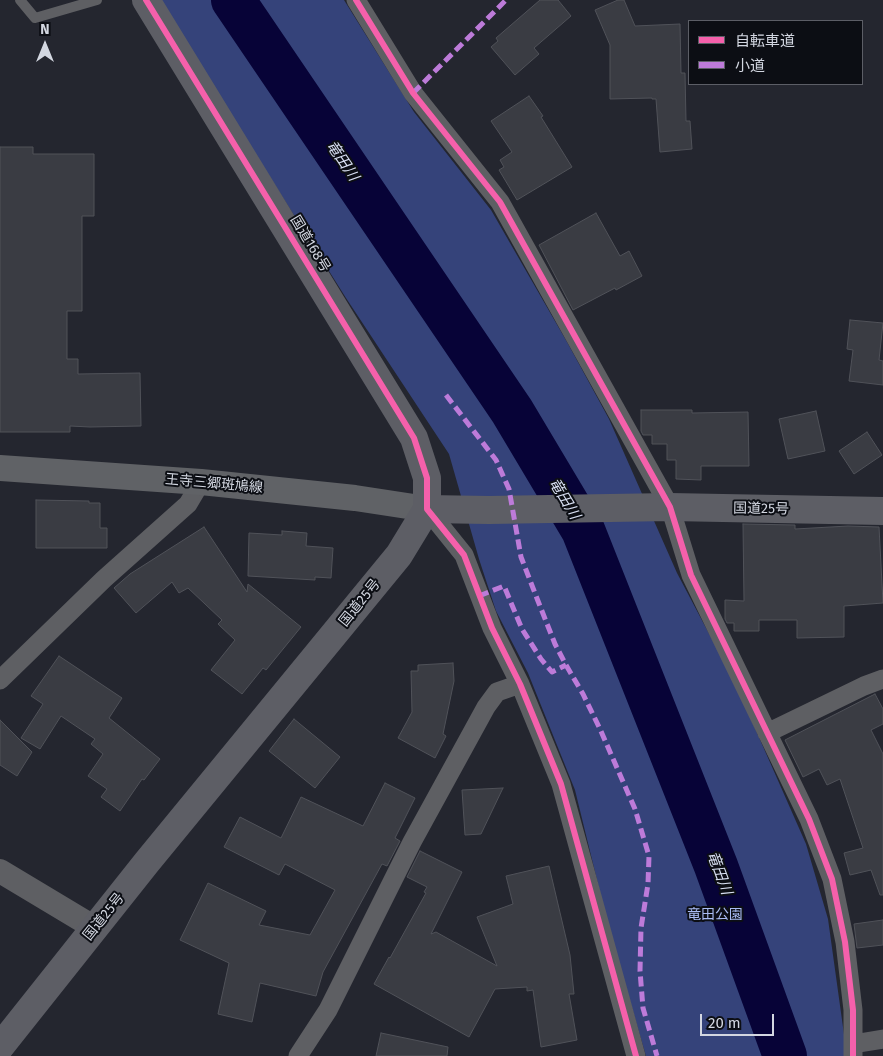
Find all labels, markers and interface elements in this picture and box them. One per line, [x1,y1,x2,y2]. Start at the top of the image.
north arrow [20,20,70,70]
legend [688,20,863,85]
text: N [40,21,50,38]
text: 自転車道 [735,32,795,50]
text: 小道 [735,57,765,75]
water label: 竜田川 [322,137,362,185]
street label: 国道168号 [287,213,333,275]
street label: 王寺三郷斑鳩線 [164,471,264,497]
water label: 竜田川 [545,475,583,523]
street label: 国道25号 [733,500,789,518]
street label: 国道25号 [336,576,384,630]
water label: 竜田川 [703,849,735,897]
street label: 国道25号 [80,890,128,944]
park label: 竜田公園 [687,907,743,923]
scale bar [703,1004,777,1036]
text: 20 m [708,1014,741,1032]

